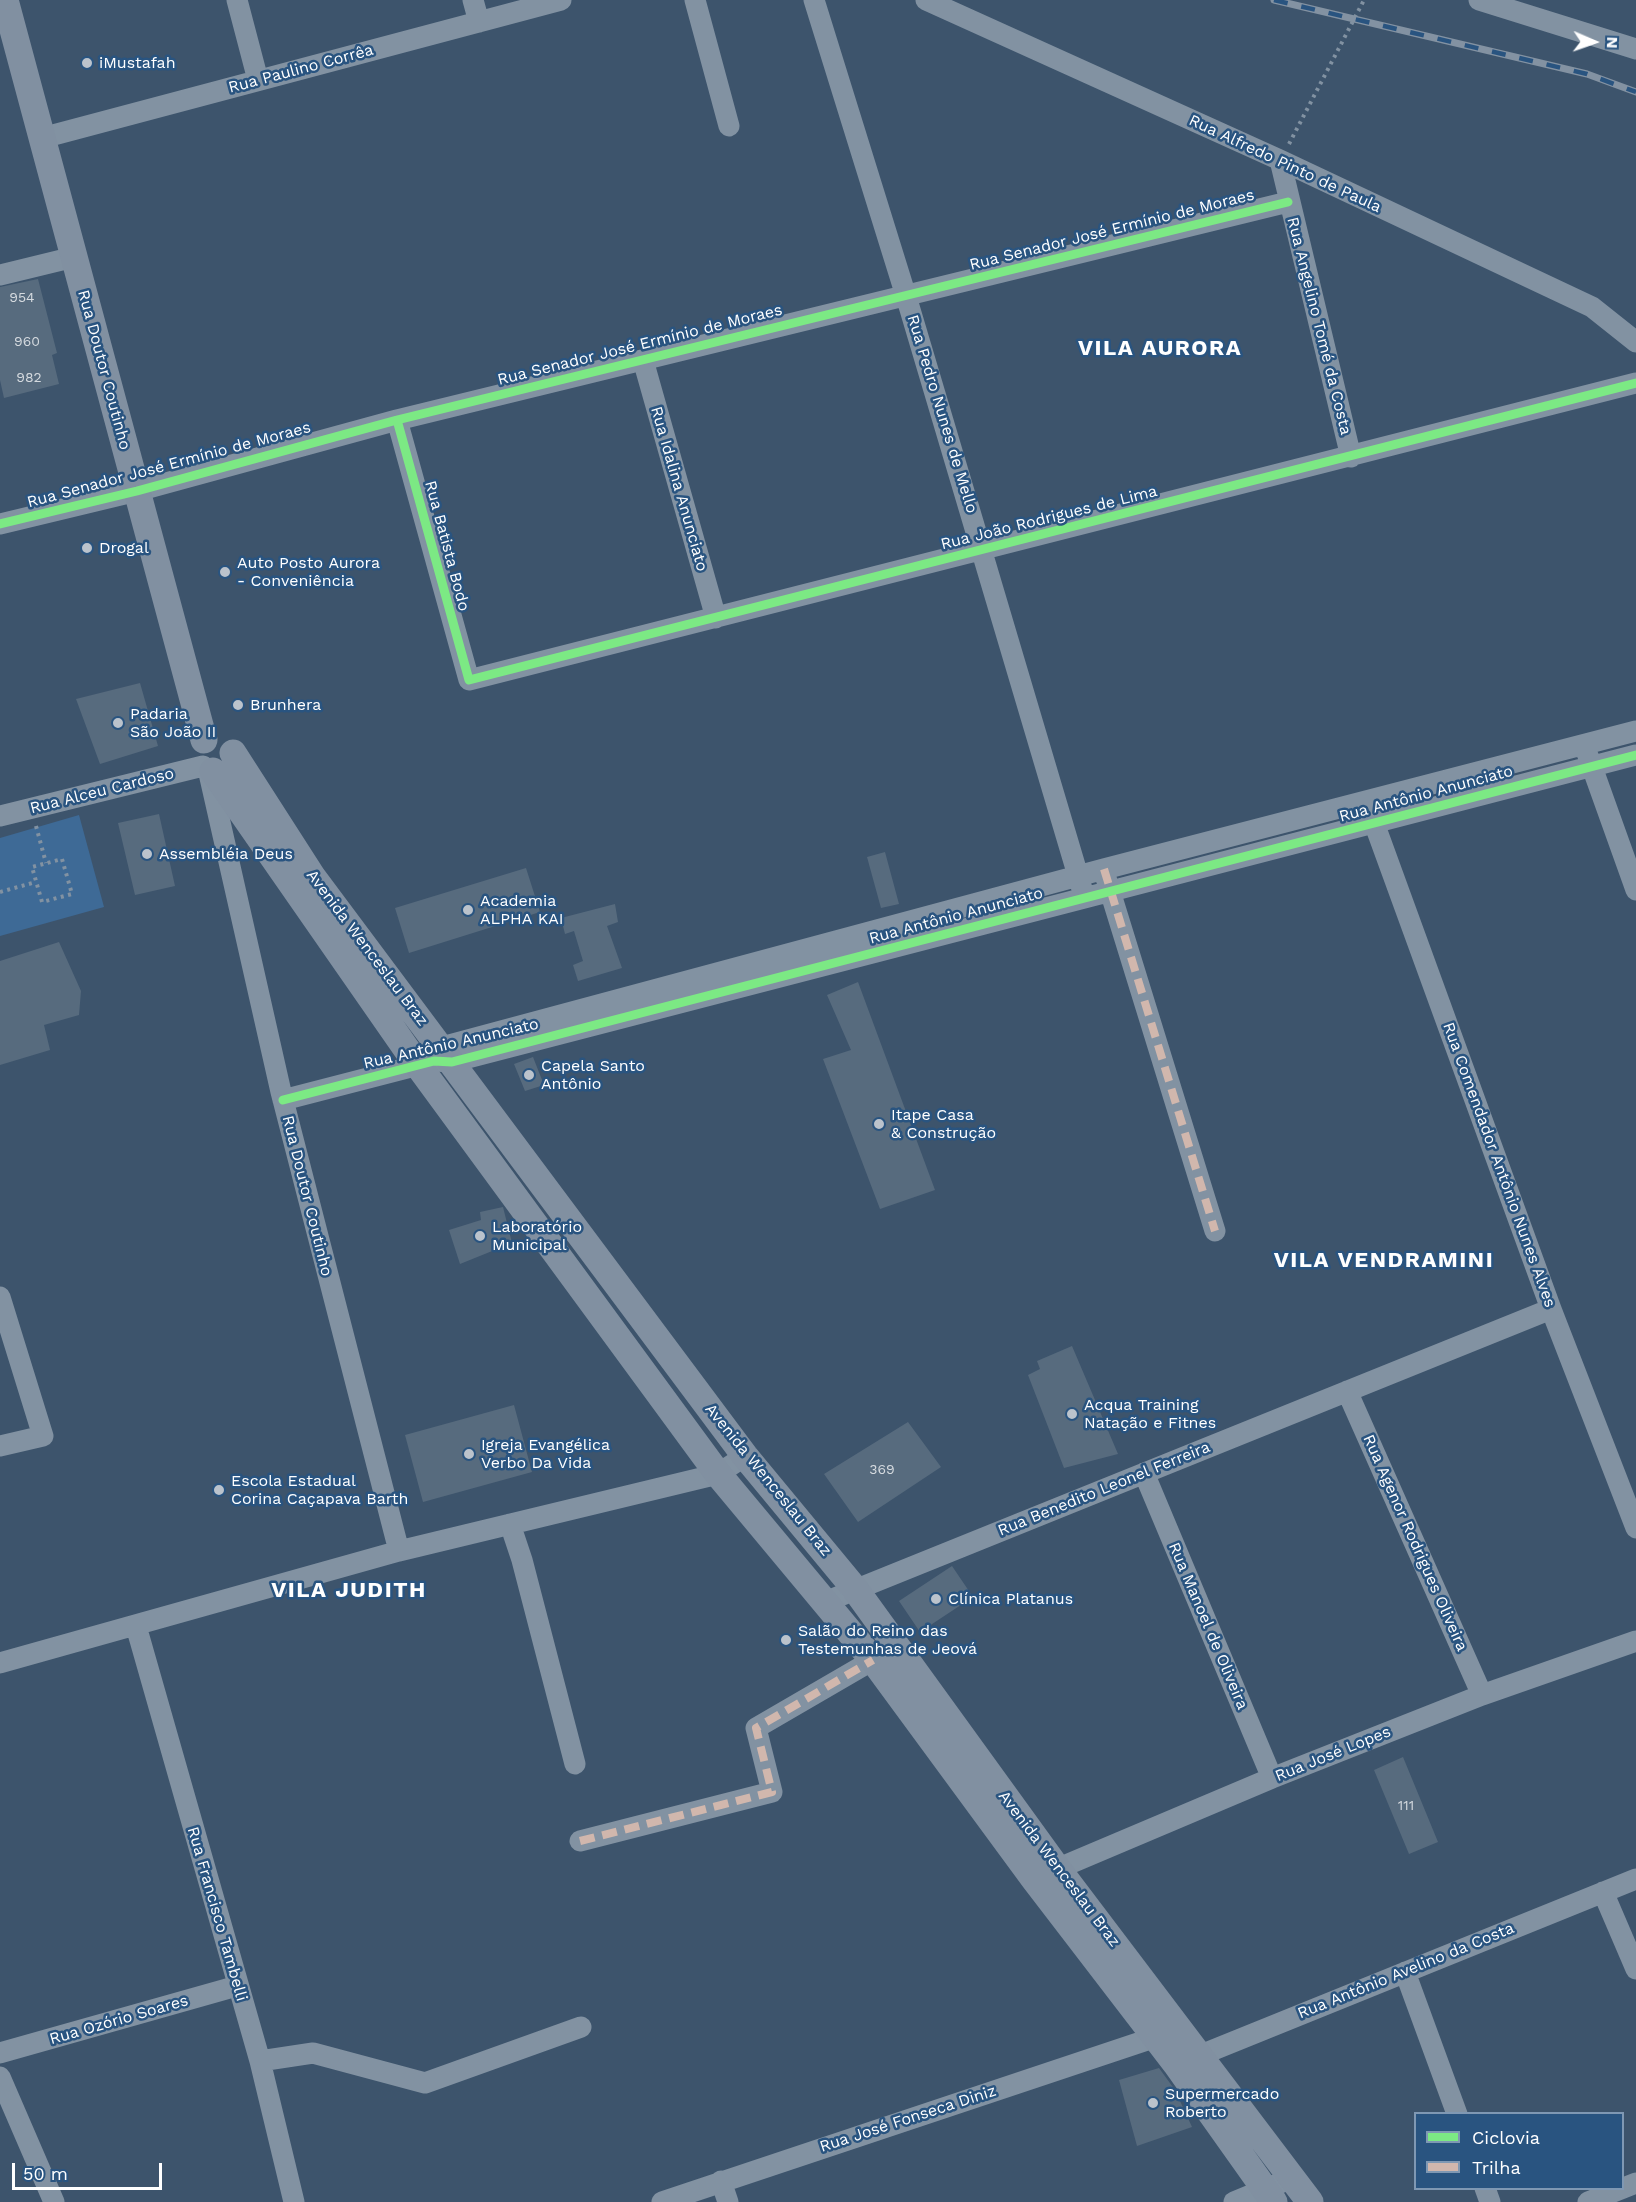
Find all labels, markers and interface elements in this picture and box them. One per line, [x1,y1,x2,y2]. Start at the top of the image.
north arrow [1564,12,1624,72]
text: N [1603,36,1622,49]
street label: Rua Paulino Corrêa [226,40,376,98]
place label: iMustafah [99,53,176,73]
marker: iMustafah [80,56,94,70]
street label: Rua Alfredo Pinto de Paula [1186,111,1384,217]
street label: Rua Senador José Ermínio de Moraes [968,185,1256,275]
street label: Rua Angelino Tomé da Costa [1283,215,1355,437]
street label: Rua Doutor Coutinho [73,288,135,452]
house number: 954 [9,290,35,306]
street label: Rua Senador José Ermínio de Moraes [496,300,784,390]
street label: Rua Pedro Nunes de Mello [903,312,981,516]
house number: 960 [14,334,40,350]
district label: VILA AURORA [1078,336,1242,362]
house number: 982 [16,370,42,386]
street label: Rua Idalina Anunciato [646,404,712,574]
street label: Rua Senador José Ermínio de Moraes [25,418,313,512]
street label: Rua Batista Bodo [420,479,474,613]
street label: Rua João Rodrigues de Lima [939,482,1159,554]
place label: Drogal [99,538,149,558]
marker: Drogal [80,541,94,555]
place label: Auto Posto Aurora - Conveniência [237,553,380,591]
marker: Auto Posto Aurora - Conveniência [218,565,232,579]
place label: Brunhera [250,695,321,715]
marker: Brunhera [231,698,245,712]
place label: Padaria São João II [130,704,216,742]
marker: Padaria São João II [111,716,125,730]
street label: Rua Antônio Anunciato [1337,762,1515,826]
street label: Rua Alceu Cardoso [28,764,176,818]
place label: Assembléia Deus [159,844,293,864]
marker: Assembléia Deus [140,847,154,861]
street label: Avenida Wenceslau Braz [302,866,432,1030]
street label: Rua Antônio Anunciato [867,884,1045,948]
place label: Academia ALPHA KAI [480,891,563,929]
marker: Academia ALPHA KAI [461,903,475,917]
street label: Rua Antônio Anunciato [362,1014,540,1074]
street label: Rua Comendador Antônio Nunes Alves [1438,1020,1560,1310]
place label: Capela Santo Antônio [541,1056,645,1094]
marker: Capela Santo Antônio [522,1068,536,1082]
place label: Itape Casa & Construção [891,1105,996,1143]
street label: Rua Doutor Coutinho [278,1114,336,1278]
marker: Itape Casa & Construção [872,1117,886,1131]
place label: Laboratório Municipal [492,1217,582,1255]
marker: Laboratório Municipal [473,1229,487,1243]
district label: VILA VENDRAMINI [1274,1248,1494,1274]
place label: Acqua Training Natação e Fitnes [1084,1395,1216,1433]
street label: Avenida Wenceslau Braz [701,1400,835,1560]
marker: Acqua Training Natação e Fitnes [1065,1407,1079,1421]
street label: Rua Agenor Rodrigues Oliveira [1358,1432,1472,1654]
place label: Igreja Evangélica Verbo Da Vida [481,1435,610,1473]
street label: Rua Benedito Leonel Ferreira [995,1438,1213,1540]
marker: Igreja Evangélica Verbo Da Vida [462,1447,476,1461]
house number: 369 [869,1462,895,1478]
place label: Escola Estadual Corina Caçapava Barth [231,1471,408,1509]
marker: Escola Estadual Corina Caçapava Barth [212,1483,226,1497]
street label: Rua Manoel de Oliveira [1164,1540,1252,1712]
district label: VILA JUDITH [271,1578,427,1604]
place label: Clínica Platanus [948,1589,1073,1609]
marker: Clínica Platanus [929,1592,943,1606]
place label: Salão do Reino das Testemunhas de Jeová [798,1621,977,1659]
marker: Salão do Reino das Testemunhas de Jeová [779,1633,793,1647]
street label: Rua José Lopes [1272,1722,1394,1786]
street label: Avenida Wenceslau Braz [994,1787,1124,1951]
house number: 111 [1398,1798,1414,1814]
street label: Rua Francisco Tambelli [183,1825,251,2003]
street label: Rua Antônio Avelino da Costa [1295,1919,1517,2023]
street label: Rua Ozório Soares [47,1991,191,2049]
street label: Rua José Fonseca Diniz [817,2081,999,2157]
place label: Supermercado Roberto [1165,2084,1279,2122]
marker: Supermercado Roberto [1146,2096,1160,2110]
legend [1414,2112,1624,2190]
text: Ciclovia [1472,2127,1540,2148]
scale bar [15,2151,165,2189]
text: Trilha [1472,2157,1521,2178]
text: 50 m [23,2163,68,2184]

